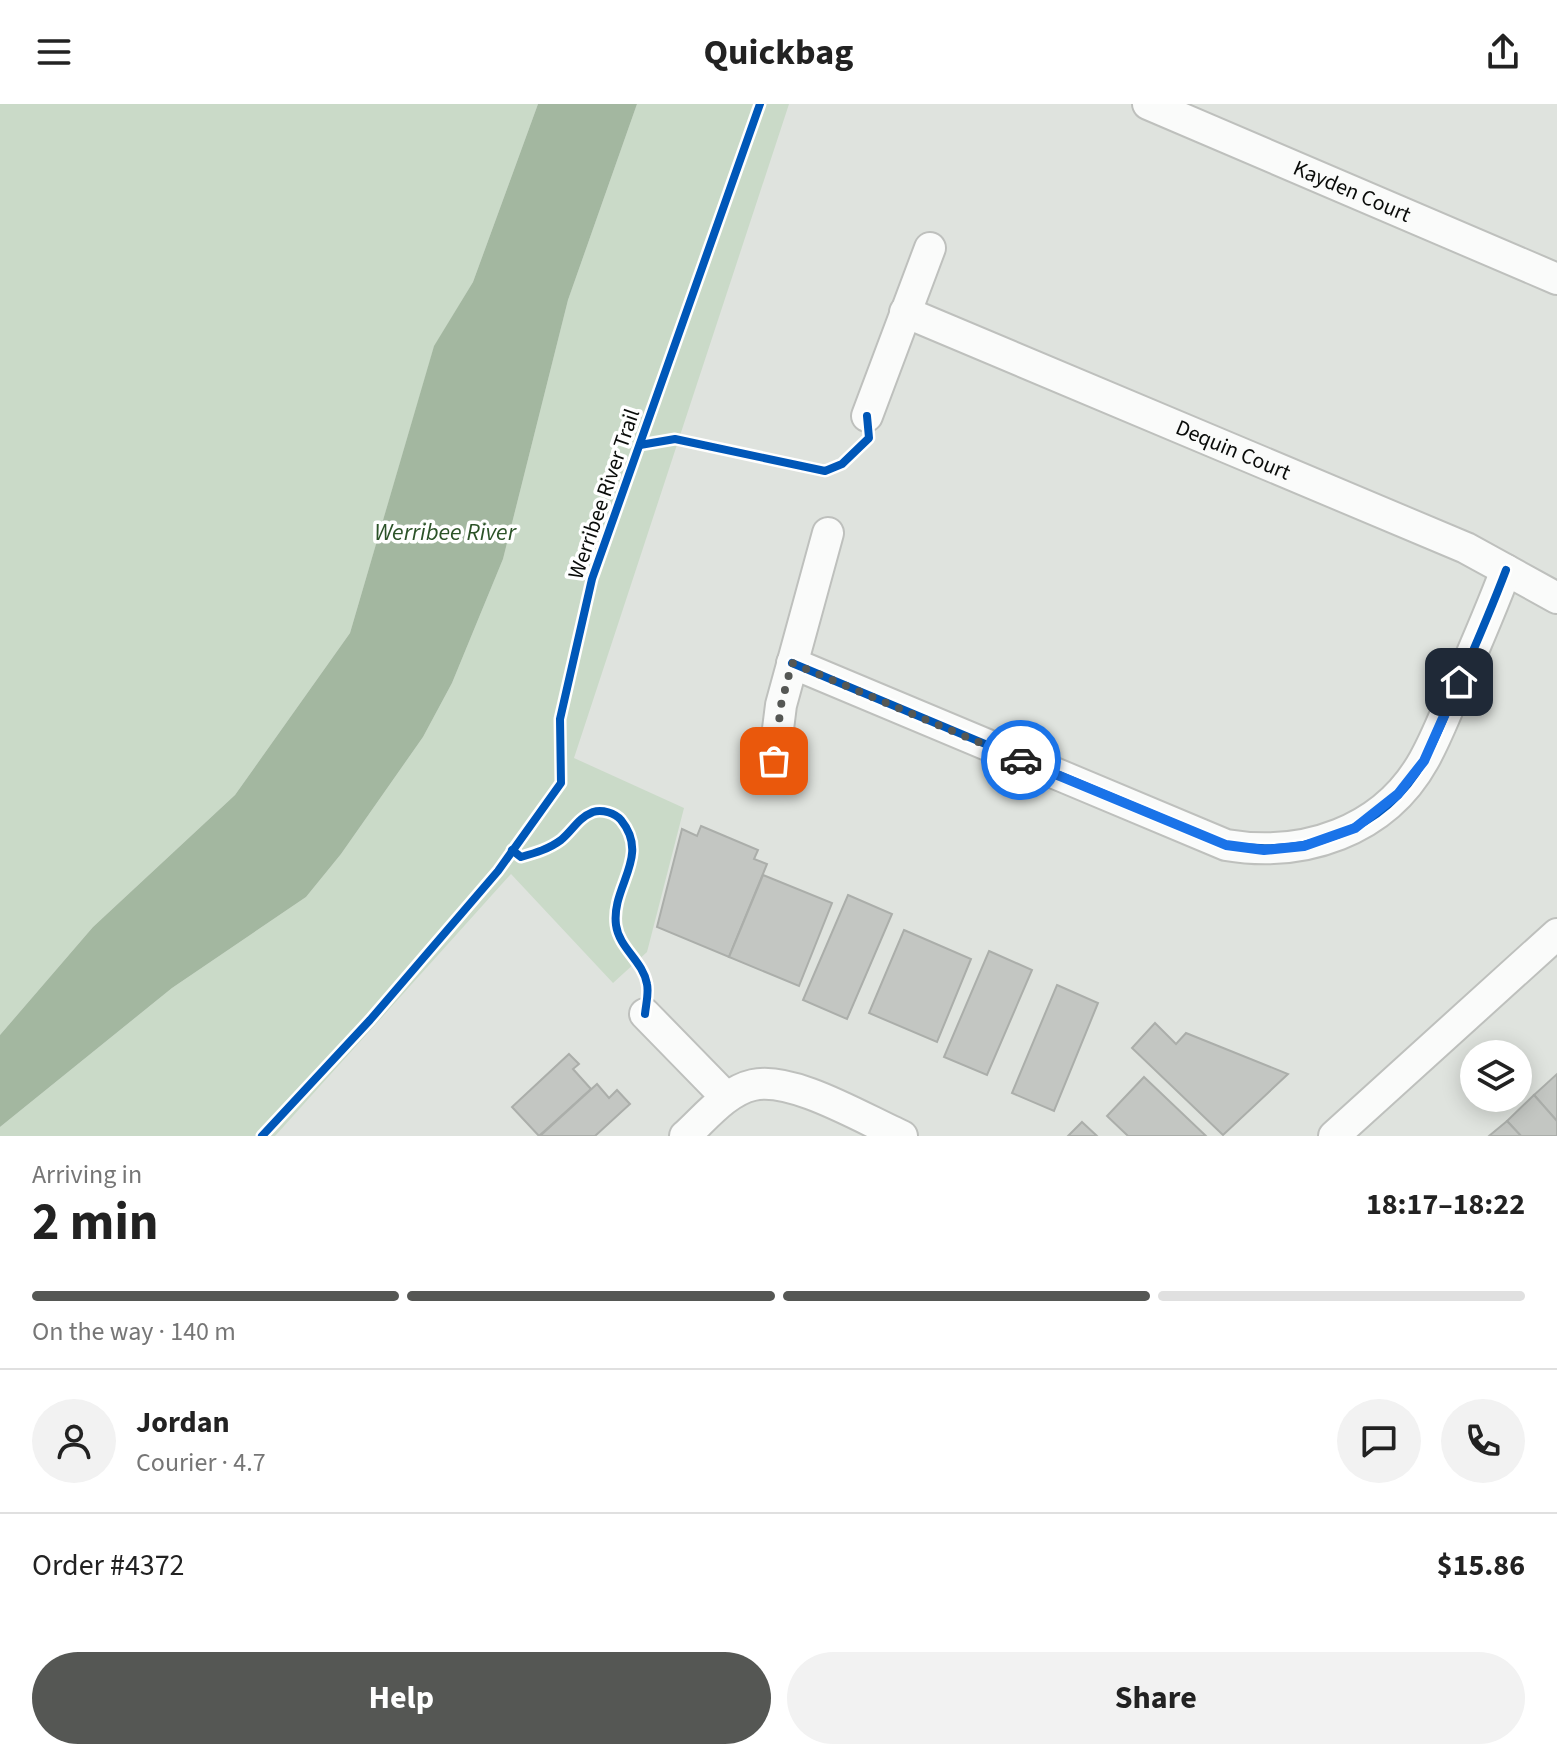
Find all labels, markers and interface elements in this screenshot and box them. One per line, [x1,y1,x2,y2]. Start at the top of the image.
text: Quickbag [703,27,854,78]
icon: menu [32,30,76,74]
icon: share [1481,30,1525,74]
street label: Kayden Court [1288,152,1416,231]
street label: Werribee River Trail [560,404,648,584]
street label: Dequin Court [1171,412,1296,489]
water label: Werribee River [374,515,518,550]
pin [1425,648,1493,716]
icon: home [1437,660,1481,704]
courier [981,720,1061,800]
pin [740,727,808,795]
icon: car [999,738,1043,782]
icon: bag [752,739,796,783]
map controls [1460,1040,1532,1112]
button: layers [1460,1040,1532,1112]
text: Arriving in [32,1156,142,1193]
text: 18:17–18:22 [1366,1183,1525,1226]
text: 2 min [32,1186,159,1260]
text: On the way · 140 m [32,1313,236,1350]
button: person [32,1399,116,1483]
button: chat [1337,1399,1421,1483]
button: phone [1441,1399,1525,1483]
text: Jordan [136,1401,230,1444]
text: Courier · 4.7 [136,1444,266,1481]
text: Order #4372 [32,1544,185,1587]
text: $15.86 [1437,1544,1525,1587]
button: Help [32,1652,771,1744]
button: Share [787,1652,1525,1744]

